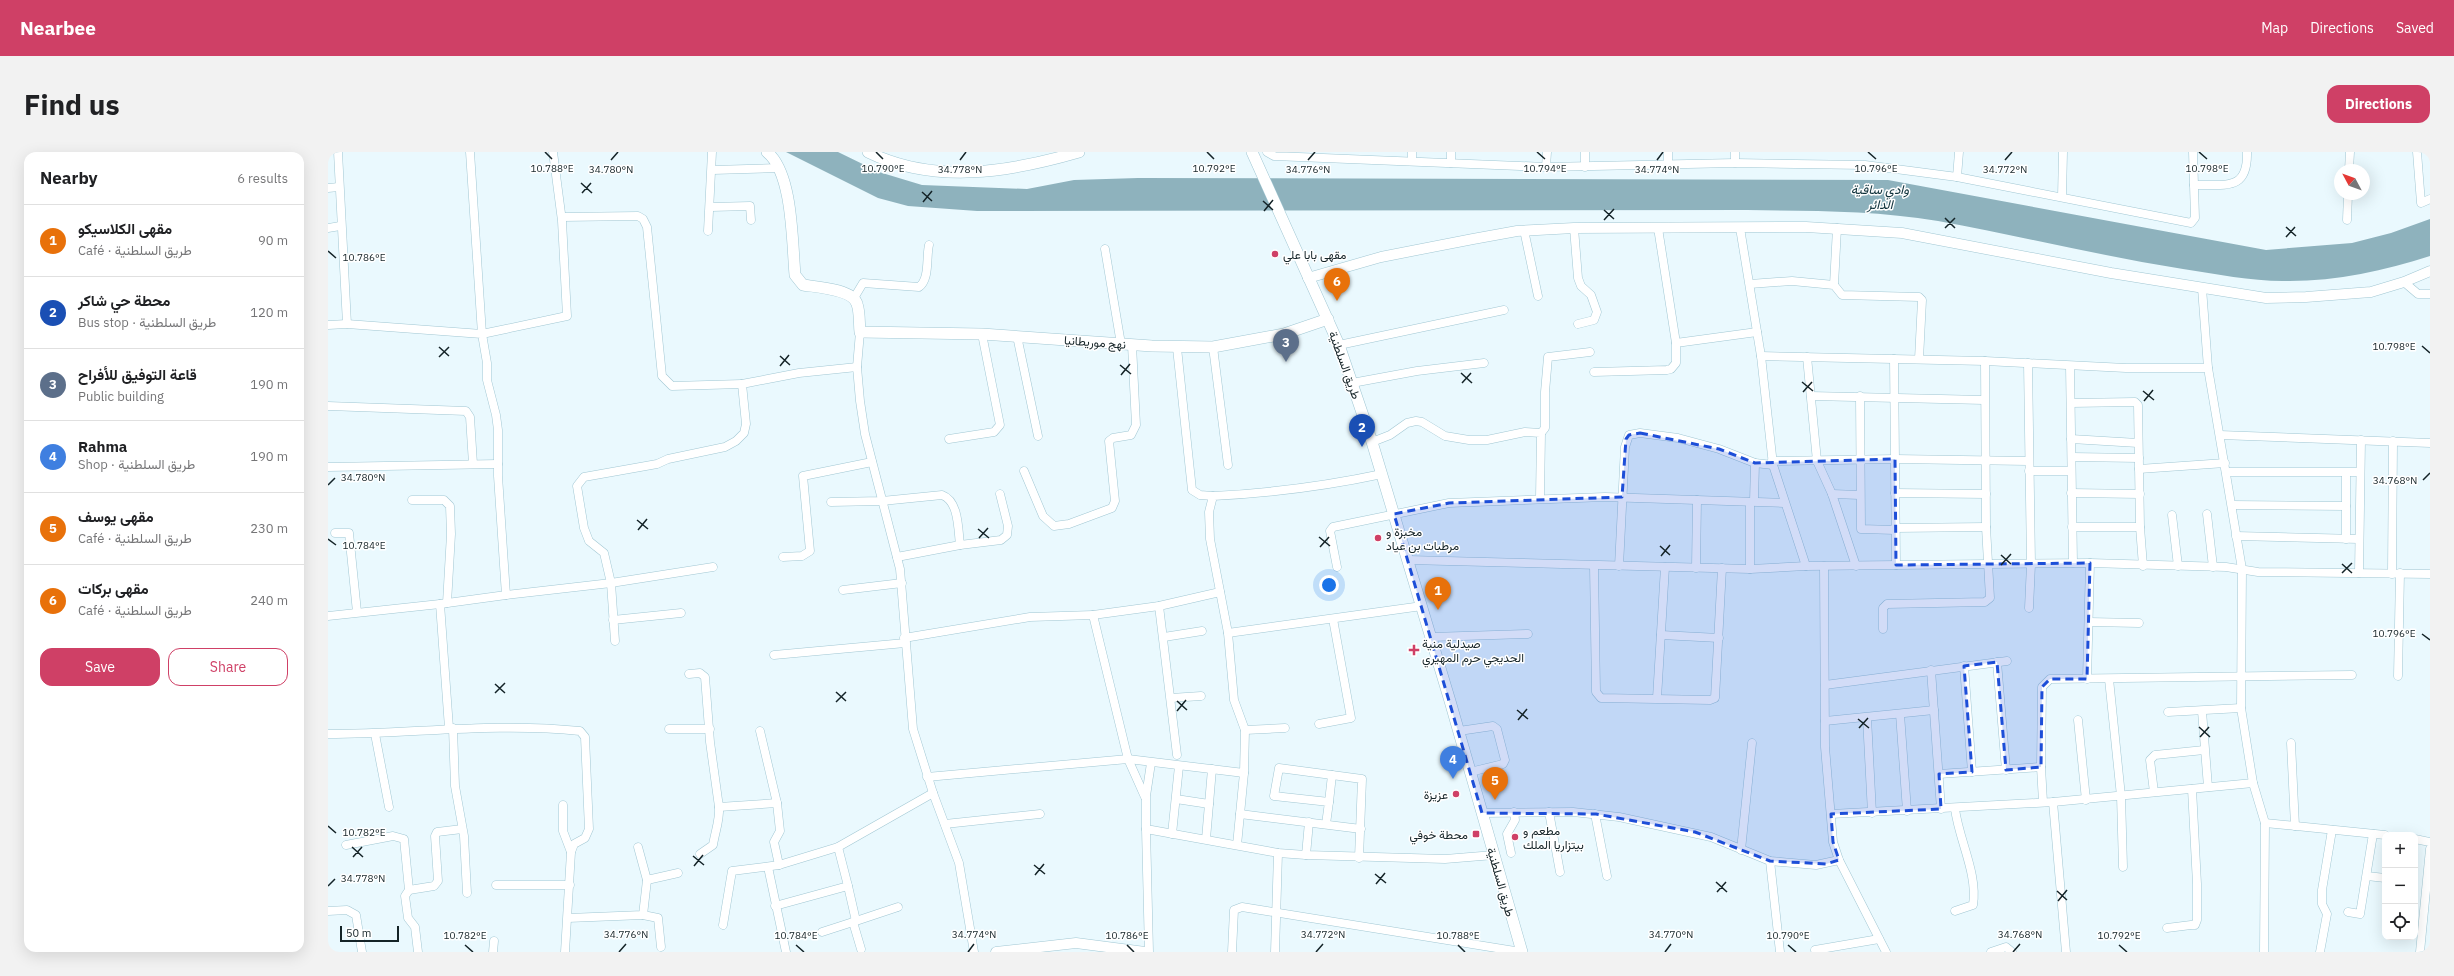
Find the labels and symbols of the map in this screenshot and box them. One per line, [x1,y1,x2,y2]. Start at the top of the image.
text: 10.788°E [530,162,574,175]
text: 10.790°E [861,162,905,175]
text: 10.792°E [1192,162,1236,175]
text: 10.794°E [1523,162,1567,175]
text: 10.796°E [1854,162,1898,175]
text: 10.798°E [2185,162,2229,175]
text: 34.780°N [589,163,633,176]
text: 34.778°N [938,163,982,176]
text: 34.776°N [1286,163,1330,176]
text: 34.774°N [1635,163,1679,176]
text: 34.772°N [1983,163,2027,176]
north arrow [2334,164,2370,200]
water label: وادي ساقية الدائر [1851,181,1909,213]
place label: مقهى بابا علي [1283,247,1346,265]
marker: مقهى بابا علي [1270,249,1280,259]
text: 10.786°E [342,251,386,264]
pin: 6 [1324,268,1350,301]
pin: 3 [1273,329,1299,362]
street label: طريق السلطنية [1325,329,1364,402]
street label: نهج موريطانيا [1063,332,1127,354]
text: 10.798°E [2372,340,2416,353]
pin: 2 [1349,414,1375,447]
text: 34.780°N [341,471,385,484]
text: 34.768°N [2373,474,2417,487]
place label: مخبزة و مرطبات بن عياد [1386,524,1459,554]
marker: مخبزة و مرطبات بن عياد [1373,533,1383,543]
text: 10.784°E [342,539,386,552]
your location [1319,575,1339,595]
pin: 1 [1425,577,1451,610]
text: 10.796°E [2372,627,2416,640]
place label: صيدلية منية الحديجي حرم المهيري [1422,636,1524,668]
marker: صيدلية منية الحديجي حرم المهيري [1409,645,1419,655]
pin: 4 [1440,746,1466,779]
pin: 5 [1482,767,1508,800]
place label: عزيزة [1424,787,1448,803]
marker: عزيزة [1451,789,1461,799]
place label: مطعم و بيتزاريا الملك [1523,823,1584,853]
text: 10.782°E [342,826,386,839]
place label: محطة خوفي [1410,827,1468,845]
marker: محطة خوفي [1471,829,1481,839]
marker: مطعم و بيتزاريا الملك [1510,832,1520,842]
street label: طريق السلطنية [1483,846,1518,919]
text: 34.778°N [341,872,385,885]
scale bar [340,924,399,943]
text: 34.776°N [604,928,648,941]
text: 34.774°N [952,928,996,941]
text: 34.772°N [1301,928,1345,941]
text: 34.770°N [1649,928,1693,941]
text: 34.768°N [1998,928,2042,941]
text: 10.782°E [443,929,487,942]
text: 10.784°E [774,929,818,942]
text: 10.786°E [1105,929,1149,942]
text: 10.788°E [1436,929,1480,942]
text: 10.790°E [1766,929,1810,942]
text: 10.792°E [2097,929,2141,942]

